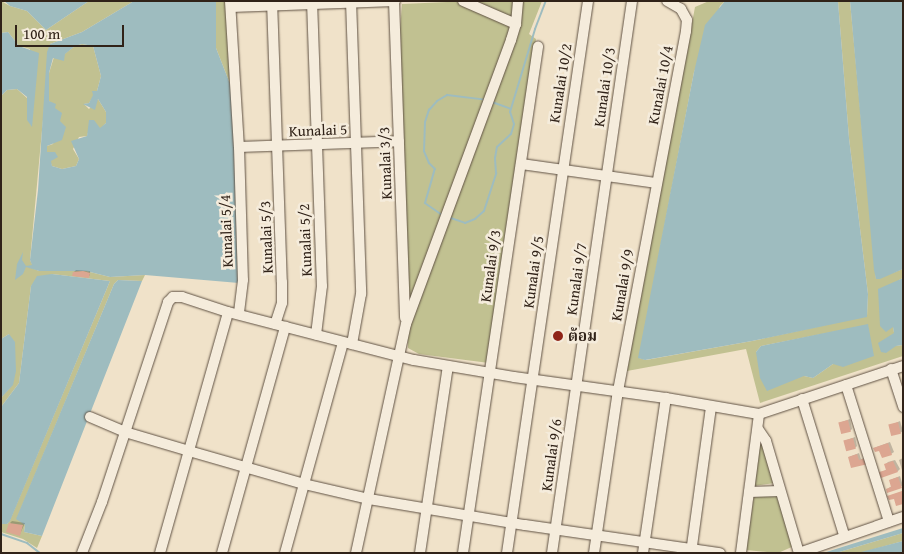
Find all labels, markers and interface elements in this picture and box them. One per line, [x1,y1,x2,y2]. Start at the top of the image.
scale bar [18,15,126,47]
text: 100 m [23,23,60,44]
street label: Kunalai 10/2 [545,42,575,124]
street label: Kunalai 10/4 [644,44,676,126]
street label: Kunalai 10/3 [590,46,618,128]
street label: Kunalai 5 [288,120,348,140]
street label: Kunalai 3/3 [375,126,395,200]
street label: Kunalai 5/4 [216,194,236,268]
street label: Kunalai 5/3 [256,200,276,274]
street label: Kunalai 5/2 [295,203,315,277]
street label: Kunalai 9/3 [476,229,504,303]
street label: Kunalai 9/5 [519,235,547,309]
street label: Kunalai 9/7 [562,242,590,316]
street label: Kunalai 9/9 [607,248,637,322]
place label: ต้อม [568,327,597,345]
marker: ต้อม [552,330,564,342]
street label: Kunalai 9/6 [537,418,565,492]

